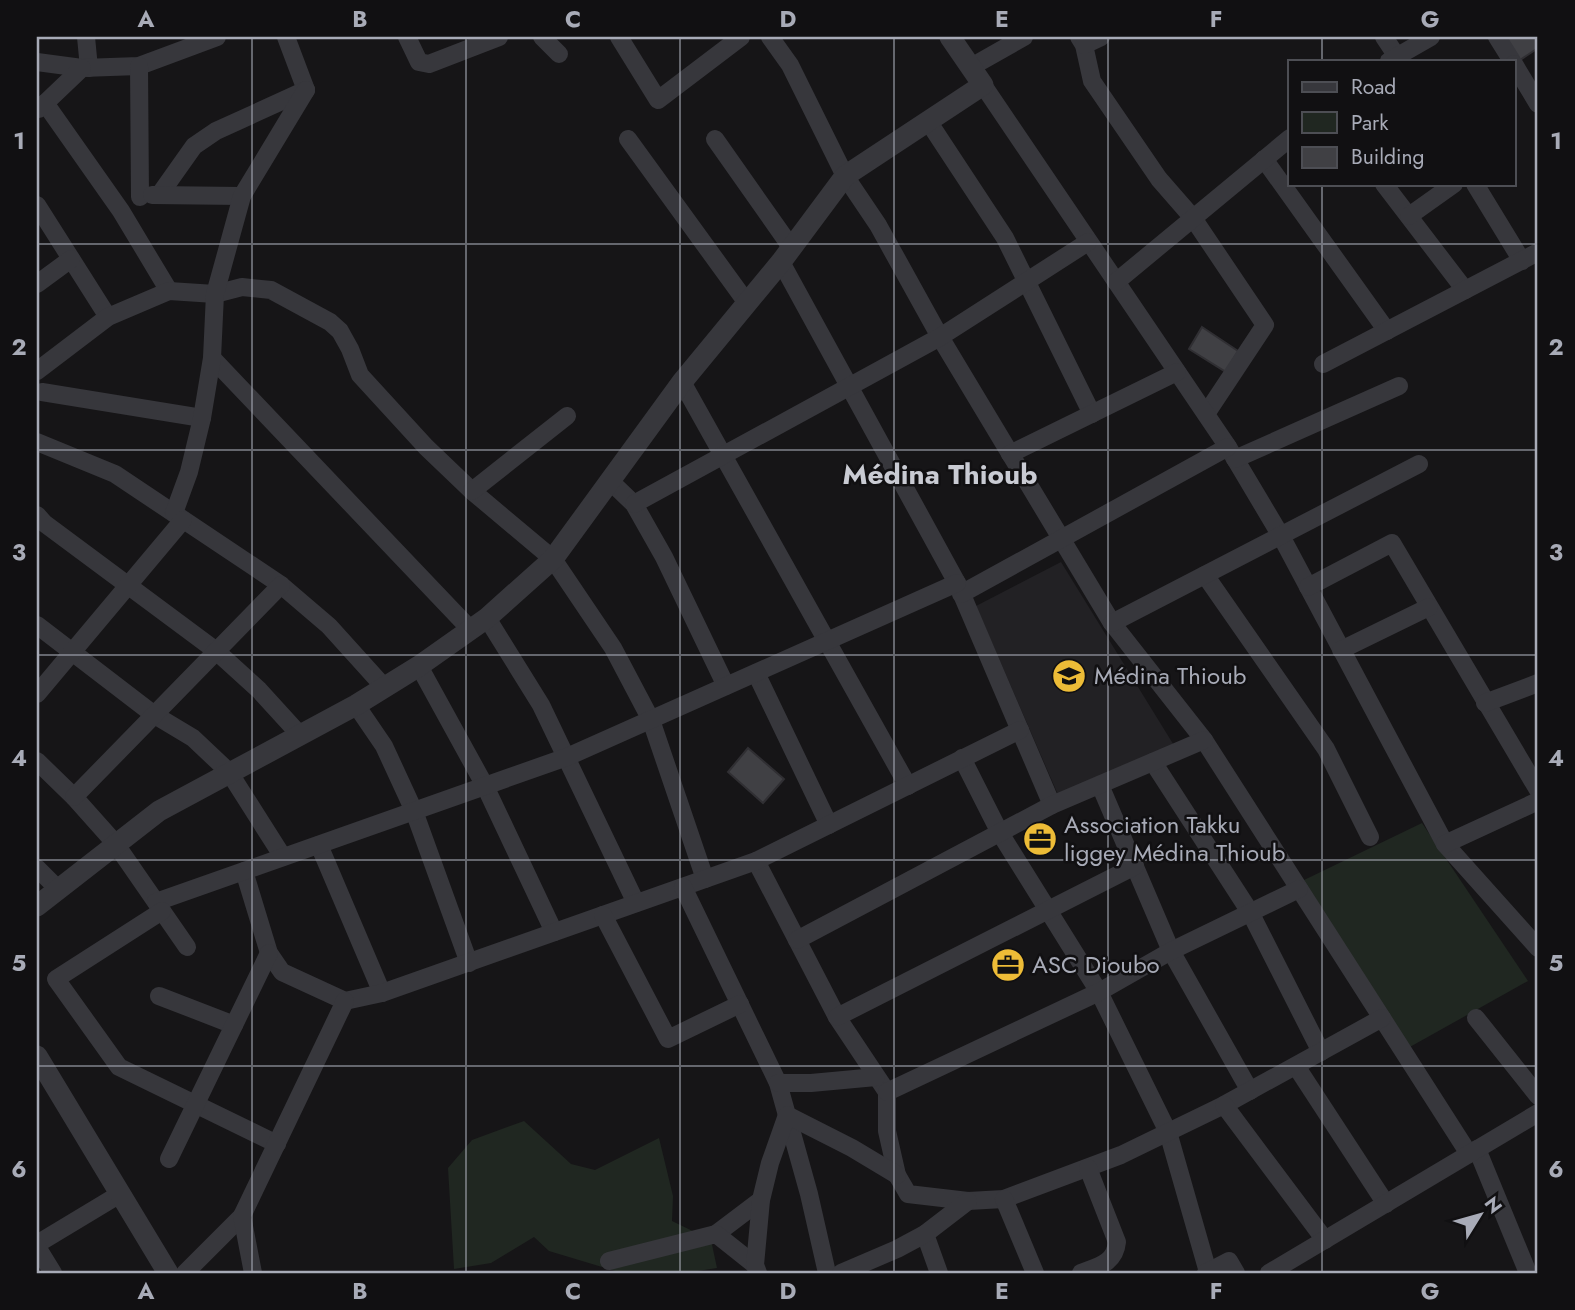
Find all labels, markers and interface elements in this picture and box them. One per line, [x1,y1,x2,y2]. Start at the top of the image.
text: A [137,2,155,36]
text: B [352,2,368,36]
text: C [565,2,581,36]
text: D [780,2,797,36]
text: E [995,2,1009,36]
text: F [1210,2,1222,36]
text: G [1421,2,1439,36]
legend [1288,60,1516,186]
text: Road [1351,72,1396,102]
text: Park [1351,108,1389,138]
text: 1 [13,124,25,158]
text: 1 [1550,124,1562,158]
text: Building [1351,142,1424,172]
text: 2 [11,330,27,364]
text: 2 [1548,330,1564,364]
district label: Médina Thioub [843,454,1037,495]
text: 3 [12,535,26,569]
text: 3 [1549,535,1563,569]
school or university icon: Médina Thioub [1050,657,1088,695]
place label: Médina Thioub [1094,658,1246,693]
text: 4 [11,741,27,775]
text: 4 [1548,741,1564,775]
place label: Association Takku liggey Médina Thioub [1064,807,1285,870]
office icon: Association Takku liggey Médina Thioub [1021,820,1059,858]
text: 5 [12,946,26,980]
office icon: ASC Dioubo [989,946,1027,984]
text: 5 [1549,946,1563,980]
place label: ASC Dioubo [1032,947,1160,982]
text: 6 [11,1152,27,1186]
text: 6 [1548,1152,1564,1186]
north arrow [1446,1180,1516,1250]
text: N [1478,1191,1509,1219]
text: A [137,1274,155,1308]
text: B [352,1274,368,1308]
text: C [565,1274,581,1308]
text: D [780,1274,797,1308]
text: E [995,1274,1009,1308]
text: F [1210,1274,1222,1308]
text: G [1421,1274,1439,1308]

